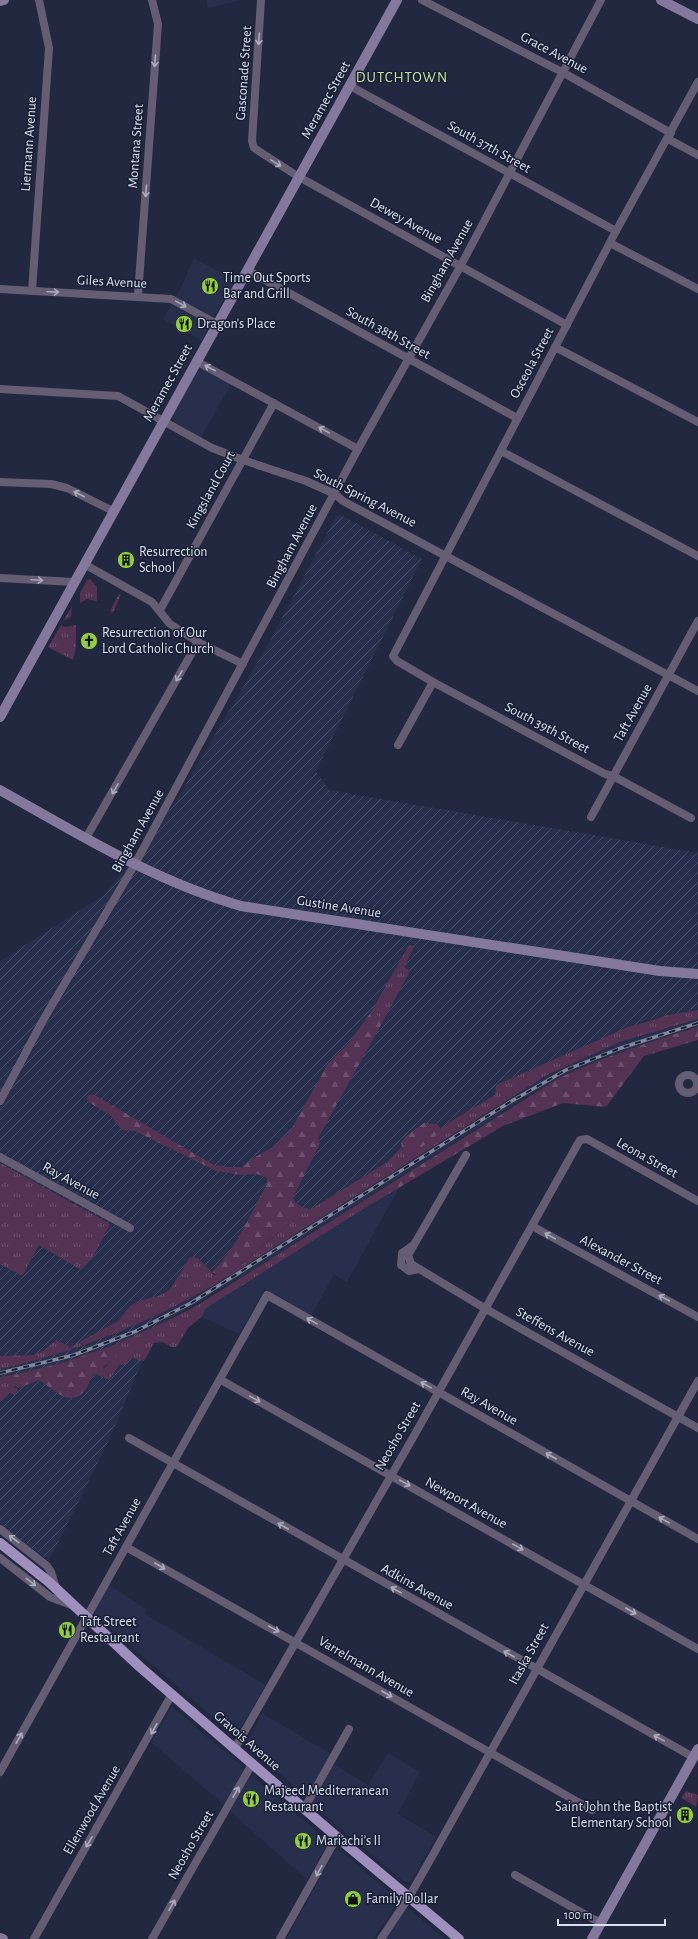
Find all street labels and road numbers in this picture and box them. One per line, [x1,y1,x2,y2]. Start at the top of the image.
street label: Gasconade Street [234,25,254,121]
street label: Grace Avenue [518,29,590,77]
street label: Meramec Street [299,58,353,141]
street label: Liermann Avenue [19,96,39,192]
street label: Montana Street [126,103,146,189]
street label: South 37th Street [445,118,534,176]
street label: Dewey Avenue [367,195,445,247]
street label: Bingham Avenue [418,217,476,305]
street label: Giles Avenue [77,273,147,291]
street label: South 38th Street [344,304,433,362]
street label: Osceola Street [508,325,557,401]
street label: Meramec Street [141,341,195,424]
street label: Kingsland Court [184,448,238,531]
street label: South Spring Avenue [311,466,419,530]
street label: Bingham Avenue [264,502,320,590]
street label: Taft Avenue [611,682,655,744]
street label: South 39th Street [502,700,592,756]
street label: Bingham Avenue [109,787,167,875]
street label: Gustine Avenue [296,893,382,921]
street label: Leona Street [614,1135,680,1181]
street label: Ray Avenue [40,1160,102,1202]
street label: Alexander Street [578,1232,665,1288]
street label: Steffens Avenue [513,1305,597,1359]
street label: Ray Avenue [458,1384,520,1428]
street label: Neosho Street [373,1399,424,1473]
street label: Newport Avenue [423,1475,509,1531]
street label: Taft Avenue [100,1496,144,1558]
street label: Adkins Avenue [378,1561,456,1613]
street label: Itaska Street [506,1621,552,1687]
street label: Varrelmann Avenue [316,1634,416,1700]
street label: Gravois Avenue [211,1708,283,1774]
street label: Ellenwood Avenue [61,1763,123,1857]
street label: Neosho Street [166,1808,217,1882]

